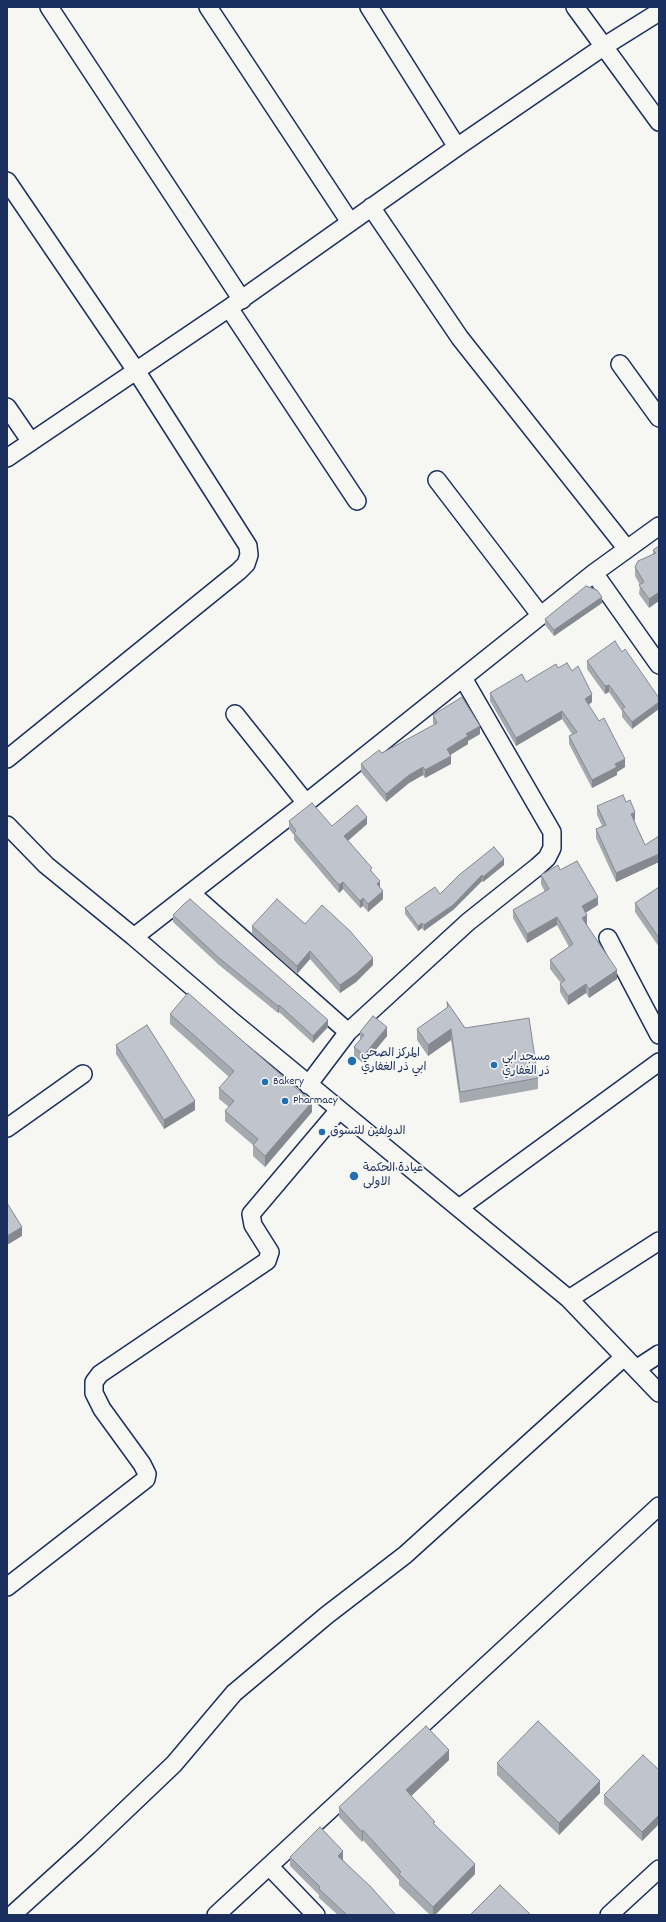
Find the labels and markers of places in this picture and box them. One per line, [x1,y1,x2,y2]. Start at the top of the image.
place label: المركز الصحي ابي ذر الغفاري [361,1047,426,1075]
place label: مسجد ابي ذر الغفاري [502,1051,550,1079]
marker: المركز الصحي ابي ذر الغفاري [346,1055,358,1067]
marker: مسجد ابي ذر الغفاري [489,1060,499,1070]
place label: Bakery [273,1075,304,1089]
marker: Bakery [260,1077,270,1087]
place label: Pharmacy [293,1094,338,1108]
marker: Pharmacy [280,1096,290,1106]
place label: الدولفين للتسوق [330,1125,405,1139]
marker: الدولفين للتسوق [317,1127,327,1137]
place label: عيادة الحكمة الاولى [363,1162,423,1190]
marker: عيادة الحكمة الاولى [348,1170,360,1182]

